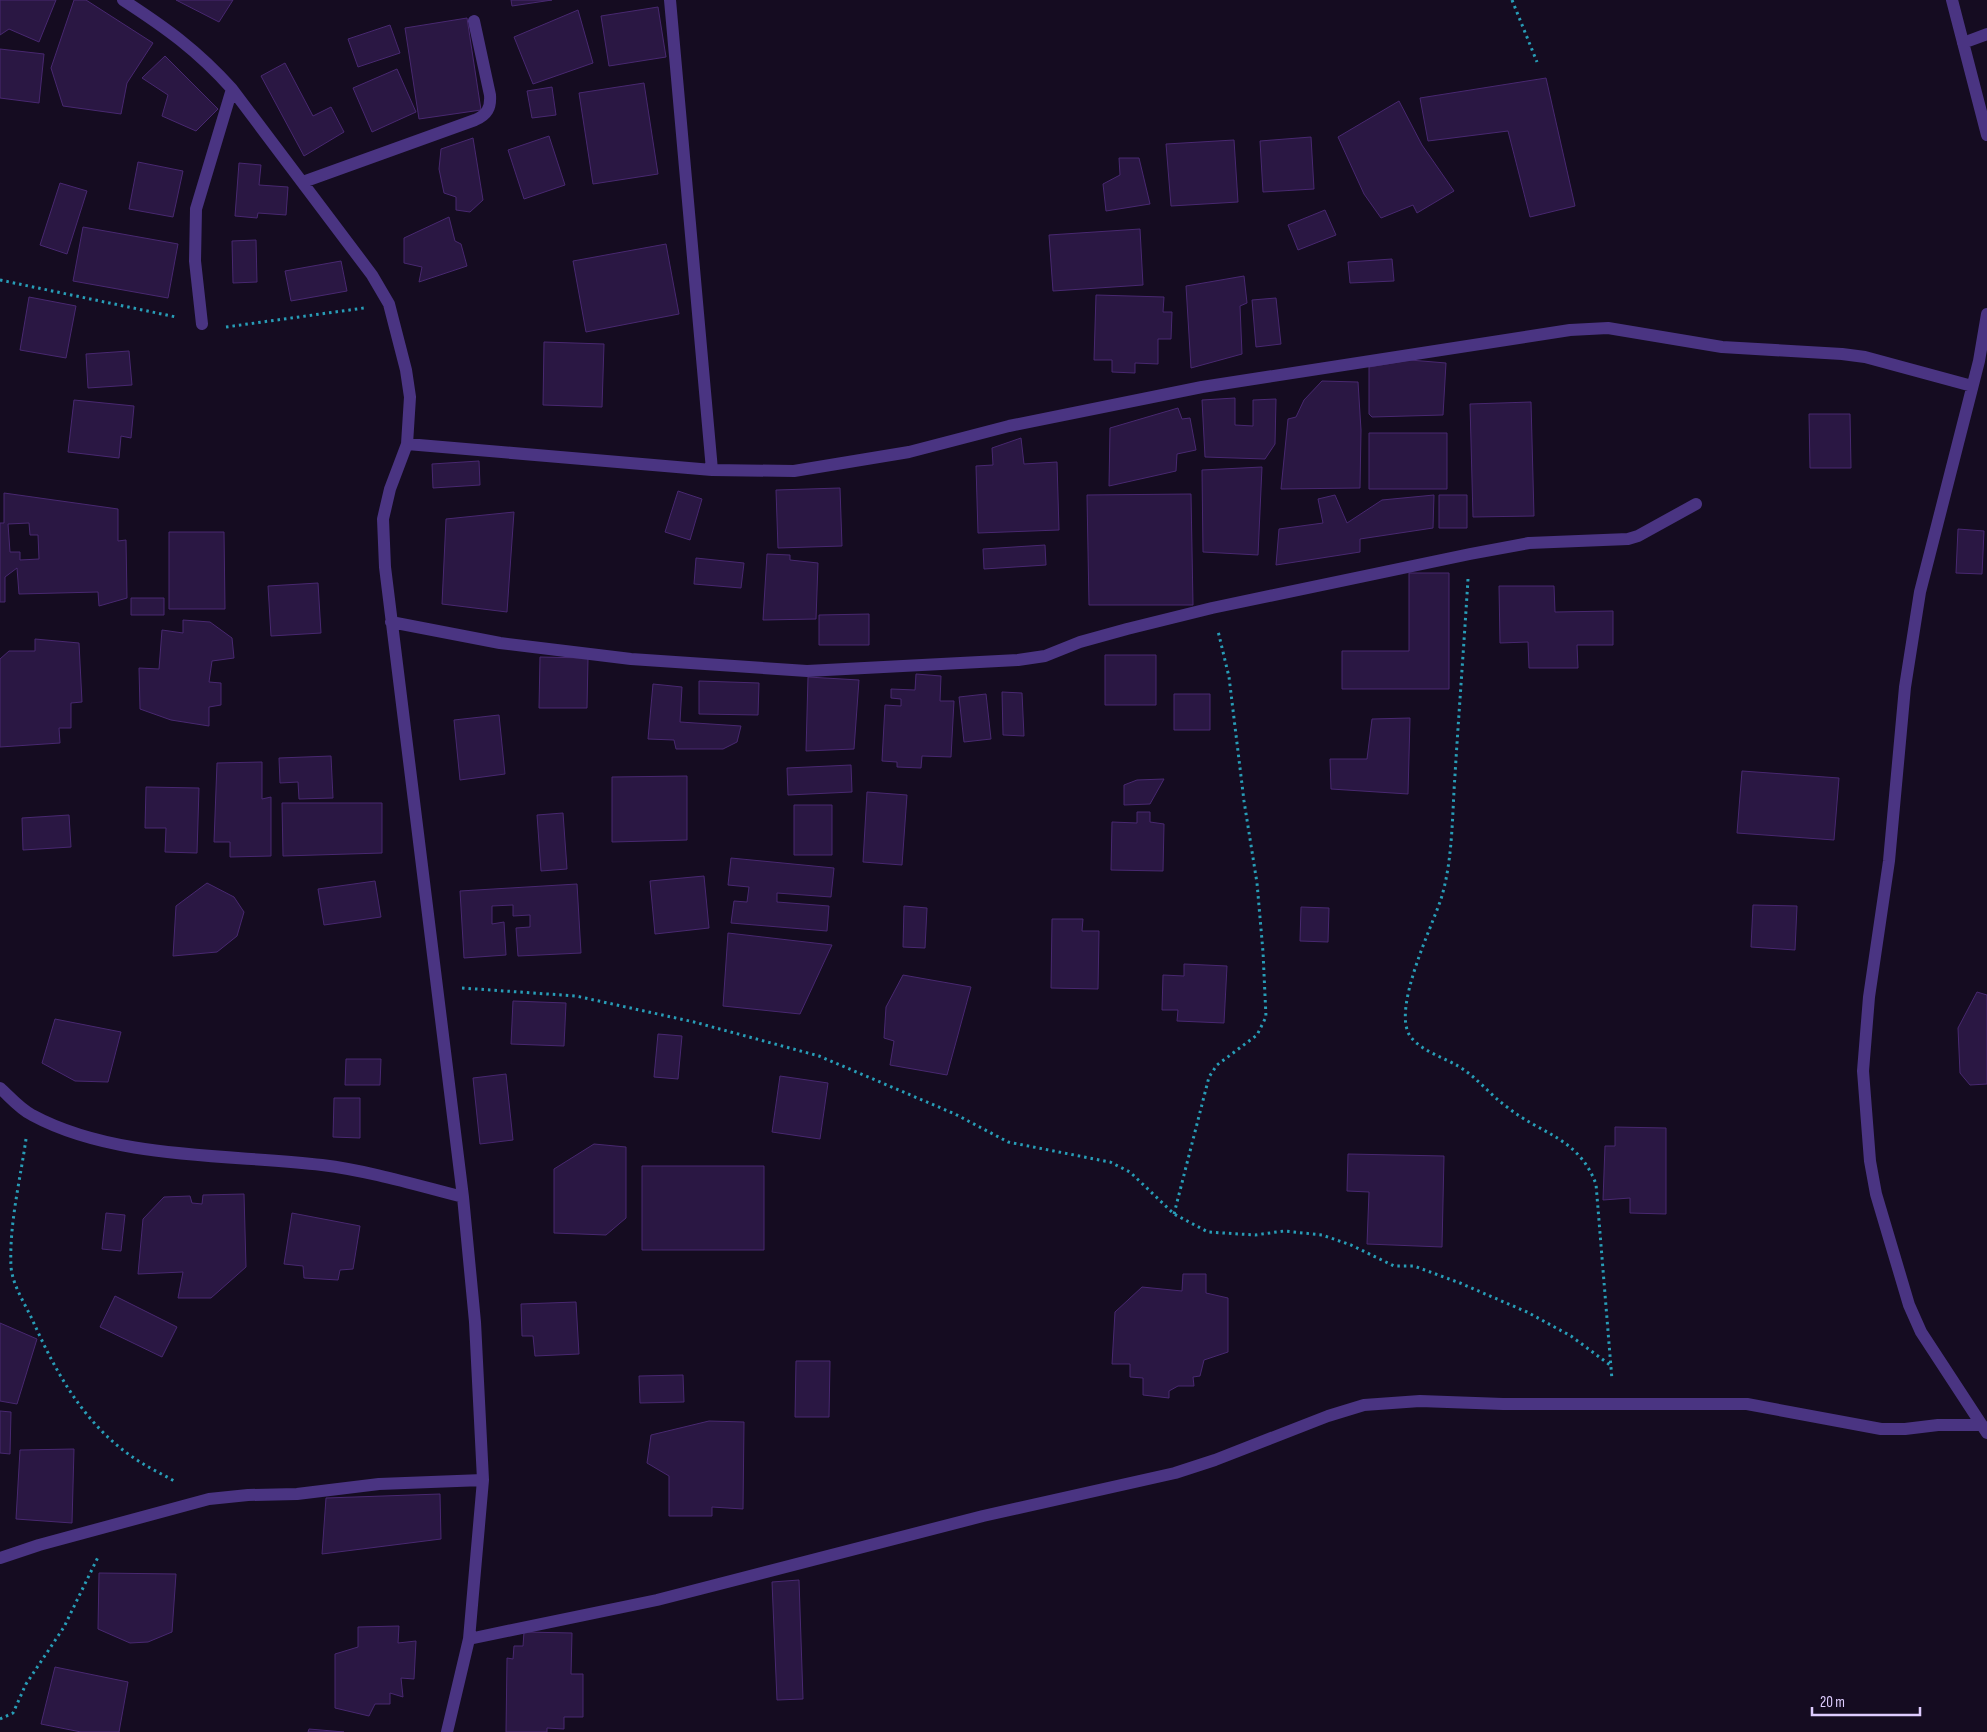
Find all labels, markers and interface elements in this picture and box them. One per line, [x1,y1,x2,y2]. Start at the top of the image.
scale bar [1812,1684,1920,1716]
text: 20 m [1820,1693,1845,1712]

